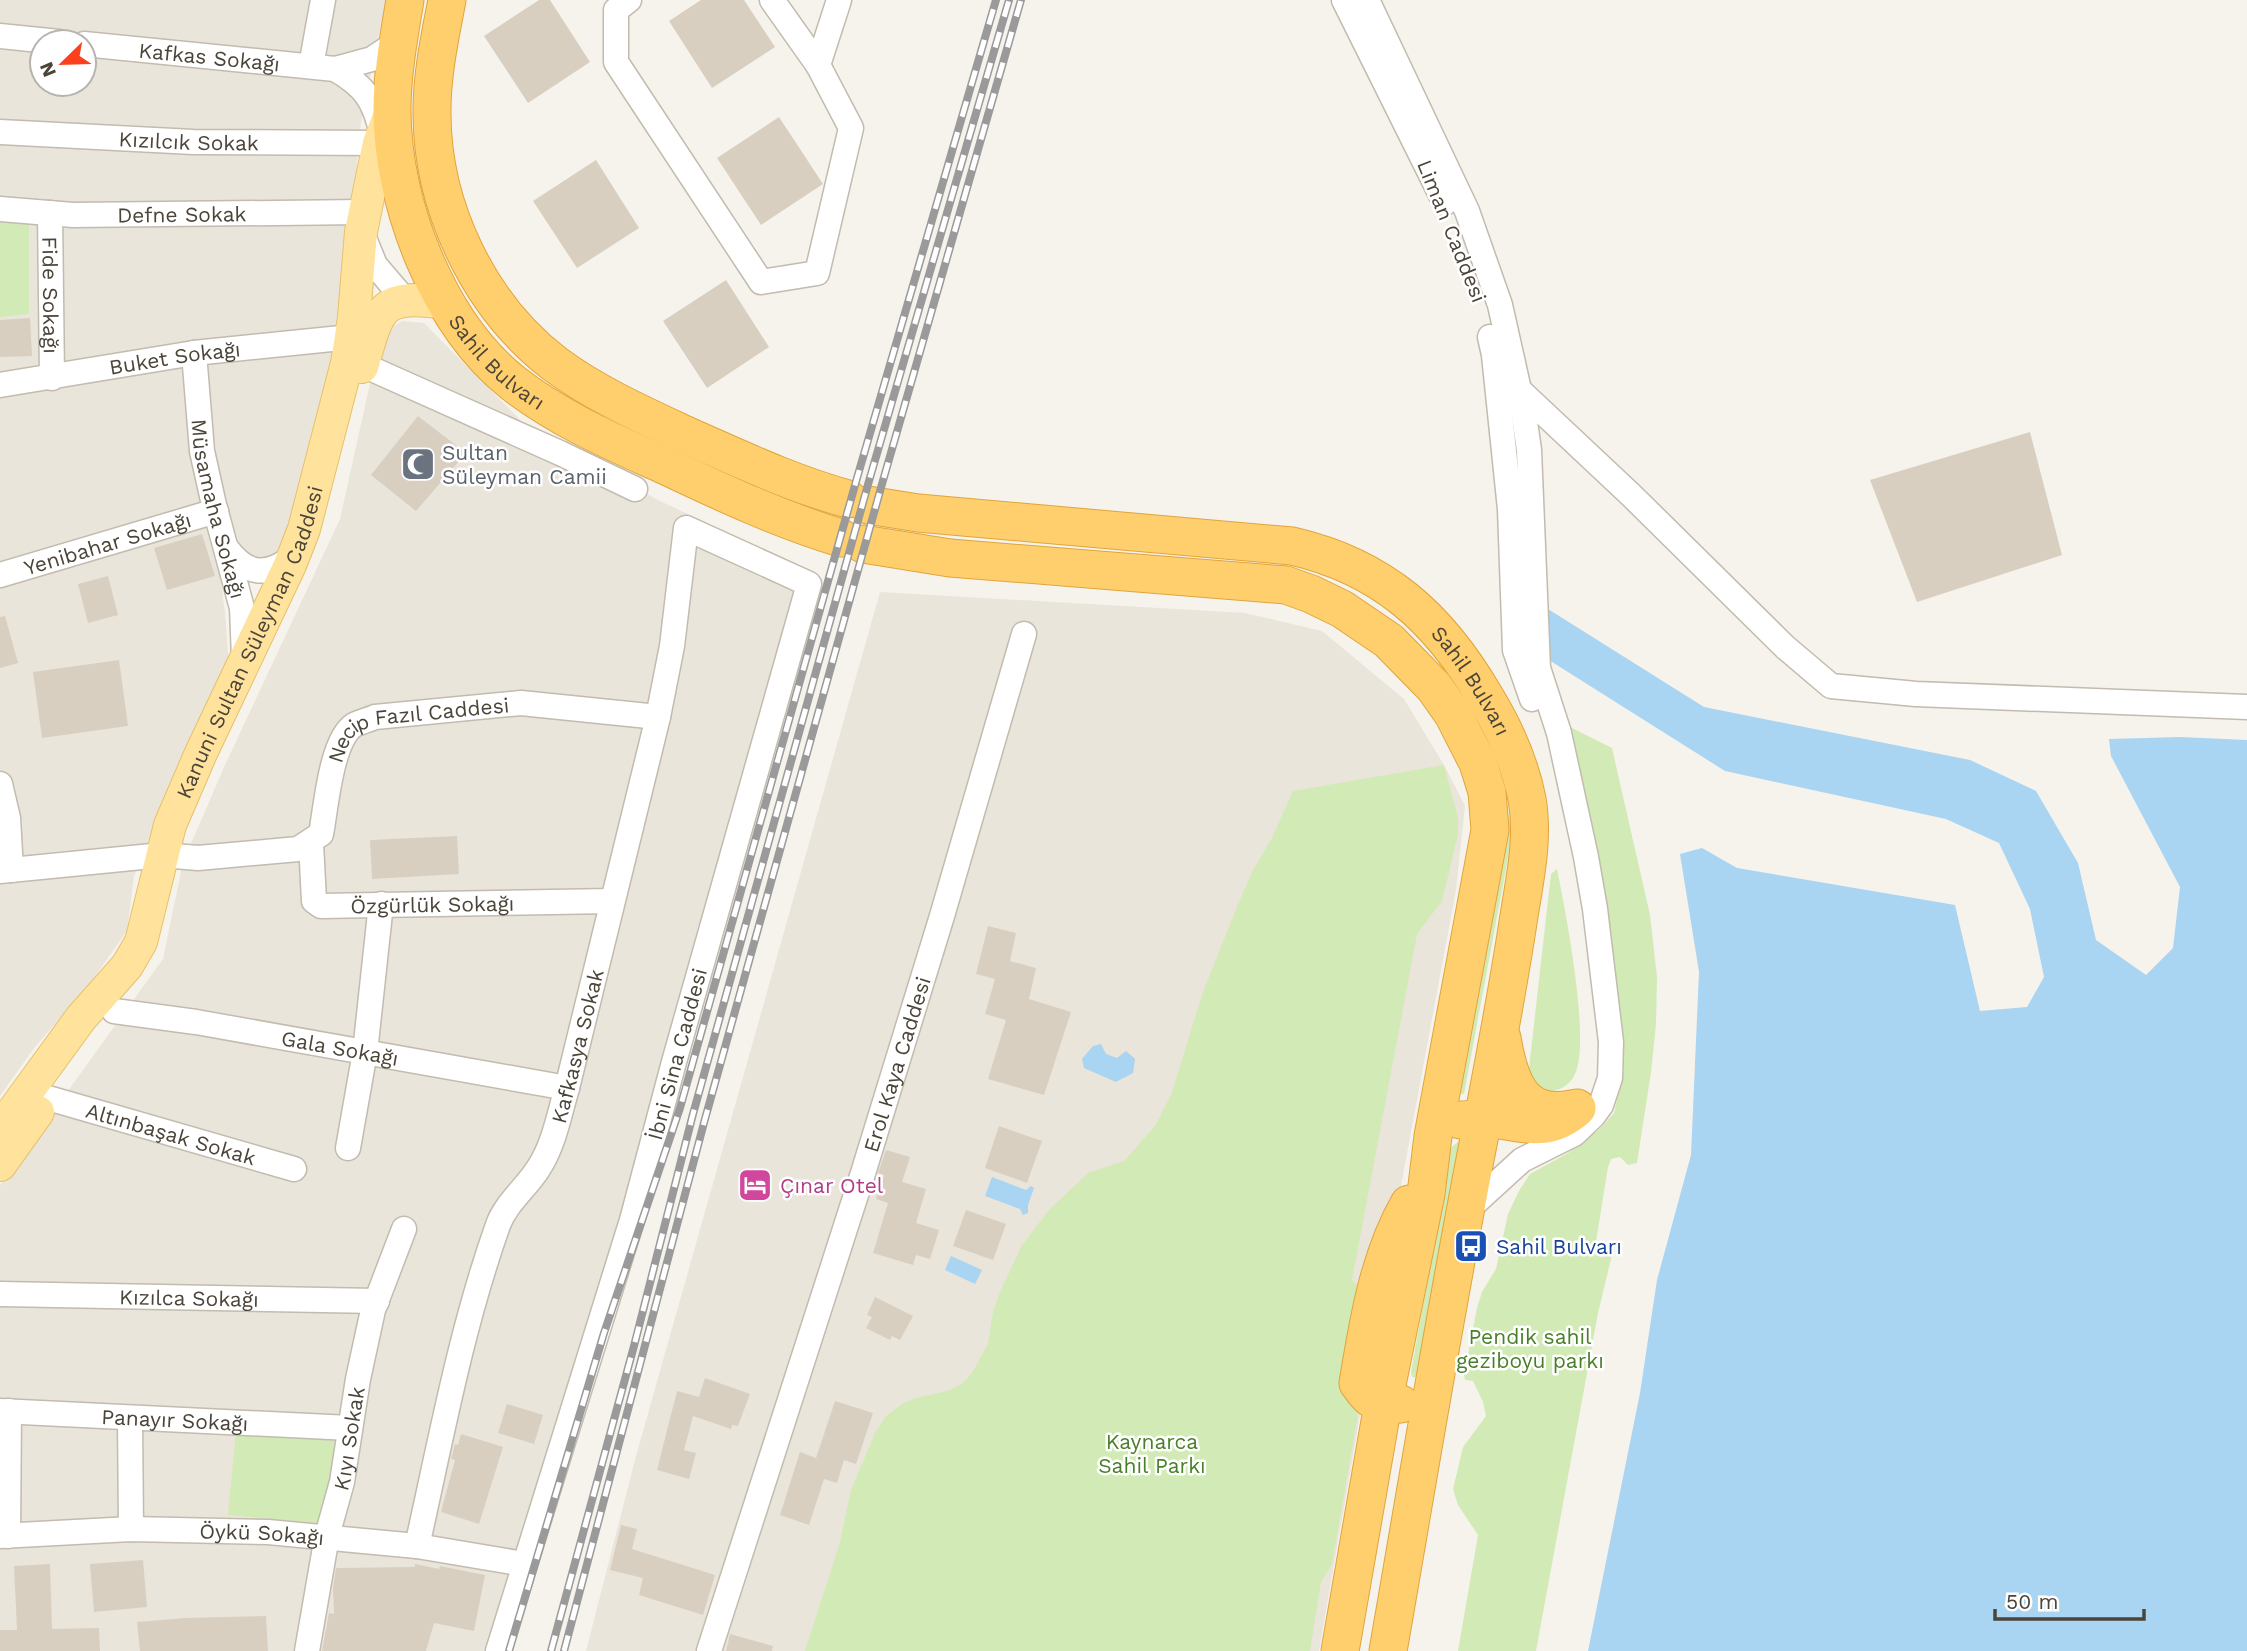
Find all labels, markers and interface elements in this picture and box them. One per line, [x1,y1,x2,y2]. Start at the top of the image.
north arrow [28,28,98,98]
street label: Kafkas Sokağı [138,37,281,76]
text: N [34,58,61,80]
street label: Kızılcık Sokak [118,126,259,155]
street label: Liman Caddesi [1412,156,1492,306]
street label: Defne Sokak [117,201,247,227]
street label: Fide Sokağı [38,236,64,354]
street label: Sahil Bulvarı [444,309,550,415]
street label: Buket Sokağı [107,336,242,379]
street label: Müsamaha Sokağı [187,418,251,601]
place label: Sultan Süleyman Camii [442,440,607,489]
mosque icon: Sultan Süleyman Camii [399,445,437,483]
street label: Kanuni Sultan Süleyman Caddesi [171,483,327,802]
street label: Yenibahar Sokağı [21,507,194,580]
street label: Sahil Bulvarı [1427,621,1516,739]
street label: Necip Fazıl Caddesi [322,692,510,766]
street label: Özgürlük Sokağı [350,890,515,918]
street label: İbni Sina Caddesi [642,965,712,1143]
street label: Kafkasya Sokak [546,966,608,1126]
street label: Erol Kaya Caddesi [858,973,935,1155]
street label: Gala Sokağı [279,1025,401,1070]
street label: Altınbaşak Sokak [83,1097,259,1170]
hotel icon: Çınar Otel [736,1166,774,1204]
place label: Çınar Otel [780,1173,884,1198]
bus stop icon: Sahil Bulvarı [1452,1227,1490,1265]
place label: Sahil Bulvarı [1496,1234,1622,1259]
street label: Kızılca Sokağı [119,1284,259,1311]
park label: Pendik sahil geziboyu parkı [1456,1324,1604,1373]
street label: Kıyı Sokak [328,1385,369,1493]
street label: Panayır Sokağı [101,1403,249,1436]
park label: Kaynarca Sahil Parkı [1098,1429,1206,1478]
street label: Öykü Sokağı [199,1518,325,1550]
scale bar [1995,1578,2144,1622]
text: 50 m [2006,1589,2058,1614]

